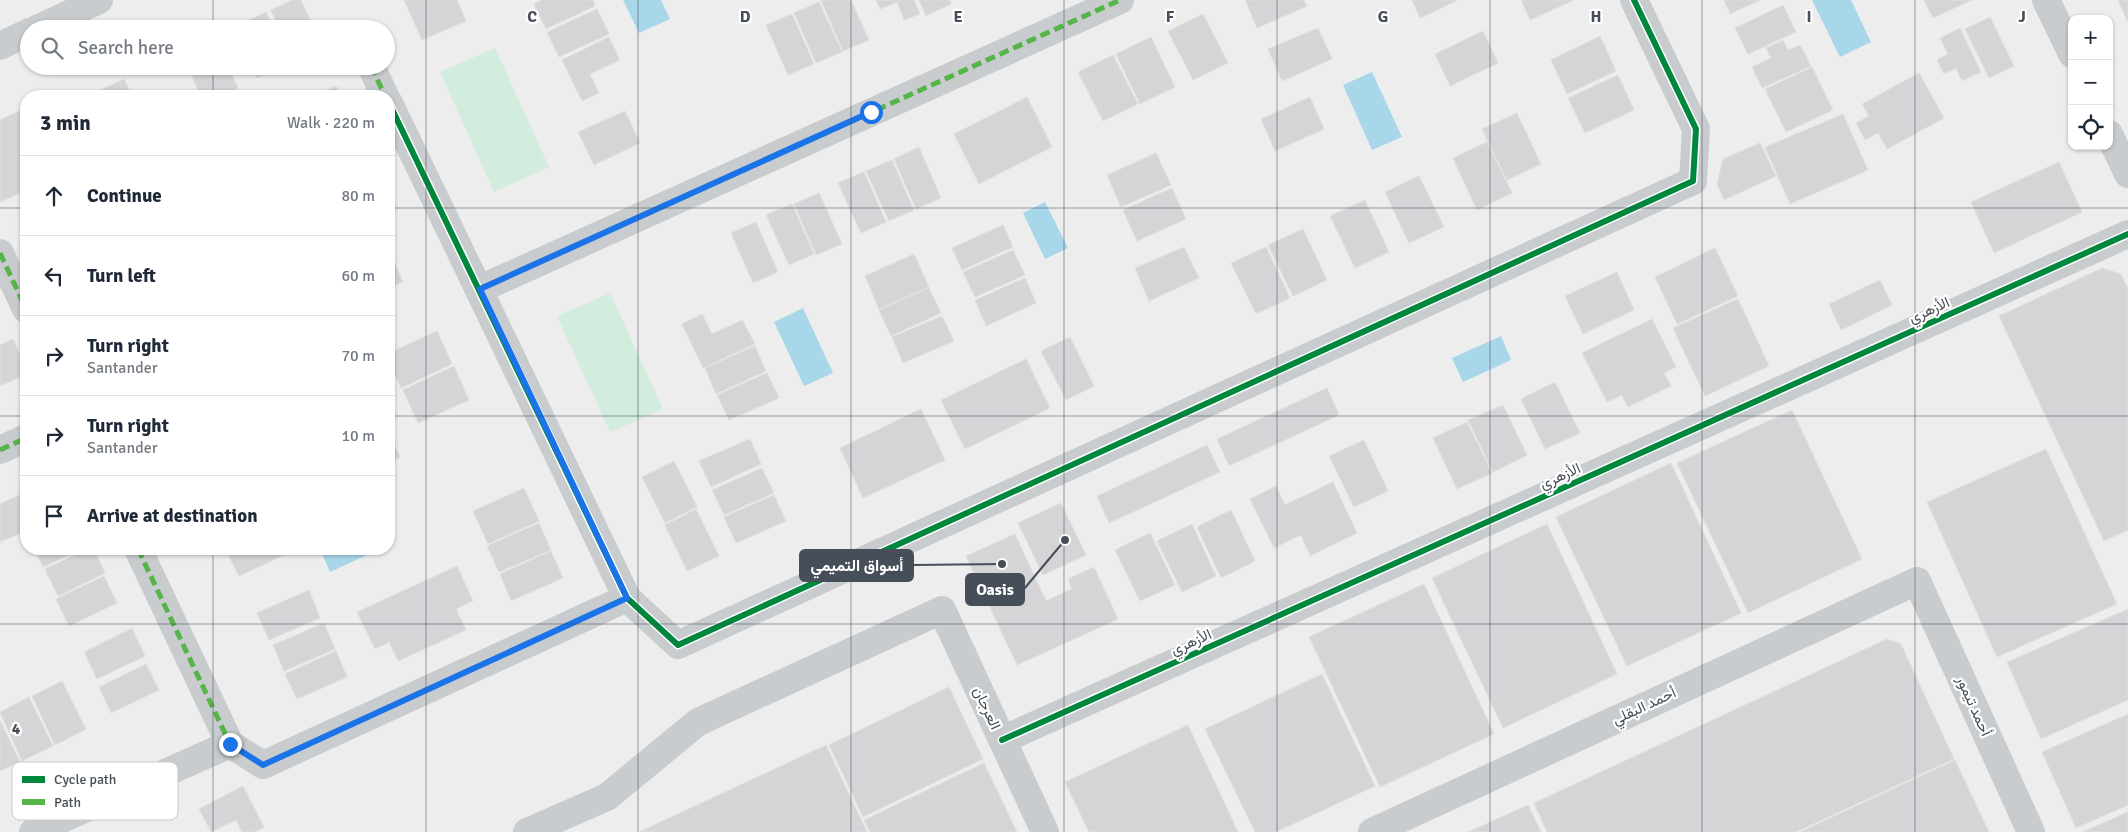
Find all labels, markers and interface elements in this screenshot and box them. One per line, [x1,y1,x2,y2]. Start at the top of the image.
text: C [527,7,537,27]
text: D [740,7,751,27]
text: E [953,7,963,27]
text: F [1166,7,1175,27]
text: G [1378,7,1388,27]
text: H [1591,7,1601,27]
text: I [1806,7,1812,27]
text: J [2018,7,2026,27]
map controls [2068,15,2113,150]
button: + [2068,15,2113,60]
search box [20,20,395,75]
icon: search [38,34,66,62]
text: Search here [78,36,174,60]
button: − [2068,60,2113,105]
route start [860,101,883,124]
button: locate [2068,105,2113,150]
text: 3 min [40,110,91,136]
text: Walk · 220 m [287,113,375,133]
icon: ahead [40,182,68,210]
text: Continue [87,184,162,208]
text: 80 m [341,186,375,206]
icon: left [40,262,68,290]
text: Turn left [87,264,156,288]
text: 60 m [341,266,375,286]
street label: الأزهري [1906,293,1954,331]
text: Turn right [87,334,169,358]
icon: right [40,342,68,370]
text: 70 m [341,346,375,366]
text: Santander [87,358,158,378]
text: Turn right [87,414,169,438]
icon: right [40,422,68,450]
text: 10 m [341,426,375,446]
text: Santander [87,438,158,458]
street label: الأزهري [1537,459,1585,497]
icon: arrive [40,502,68,530]
text: Arrive at destination [87,504,258,528]
callout: أسواق التميمي [800,550,913,581]
text: أسواق التميمي [811,556,903,579]
callout: Oasis [966,574,1024,605]
text: Oasis [976,580,1014,600]
street label: الأزهري [1168,625,1216,663]
street label: أحمد تيمور [1952,672,1995,739]
street label: أحمد البقلي [1609,683,1681,732]
street label: العرجان [969,684,1005,732]
text: 4 [12,719,21,739]
route end [219,733,242,756]
legend [12,762,178,820]
text: Cycle path [54,771,116,788]
text: Path [54,794,81,811]

